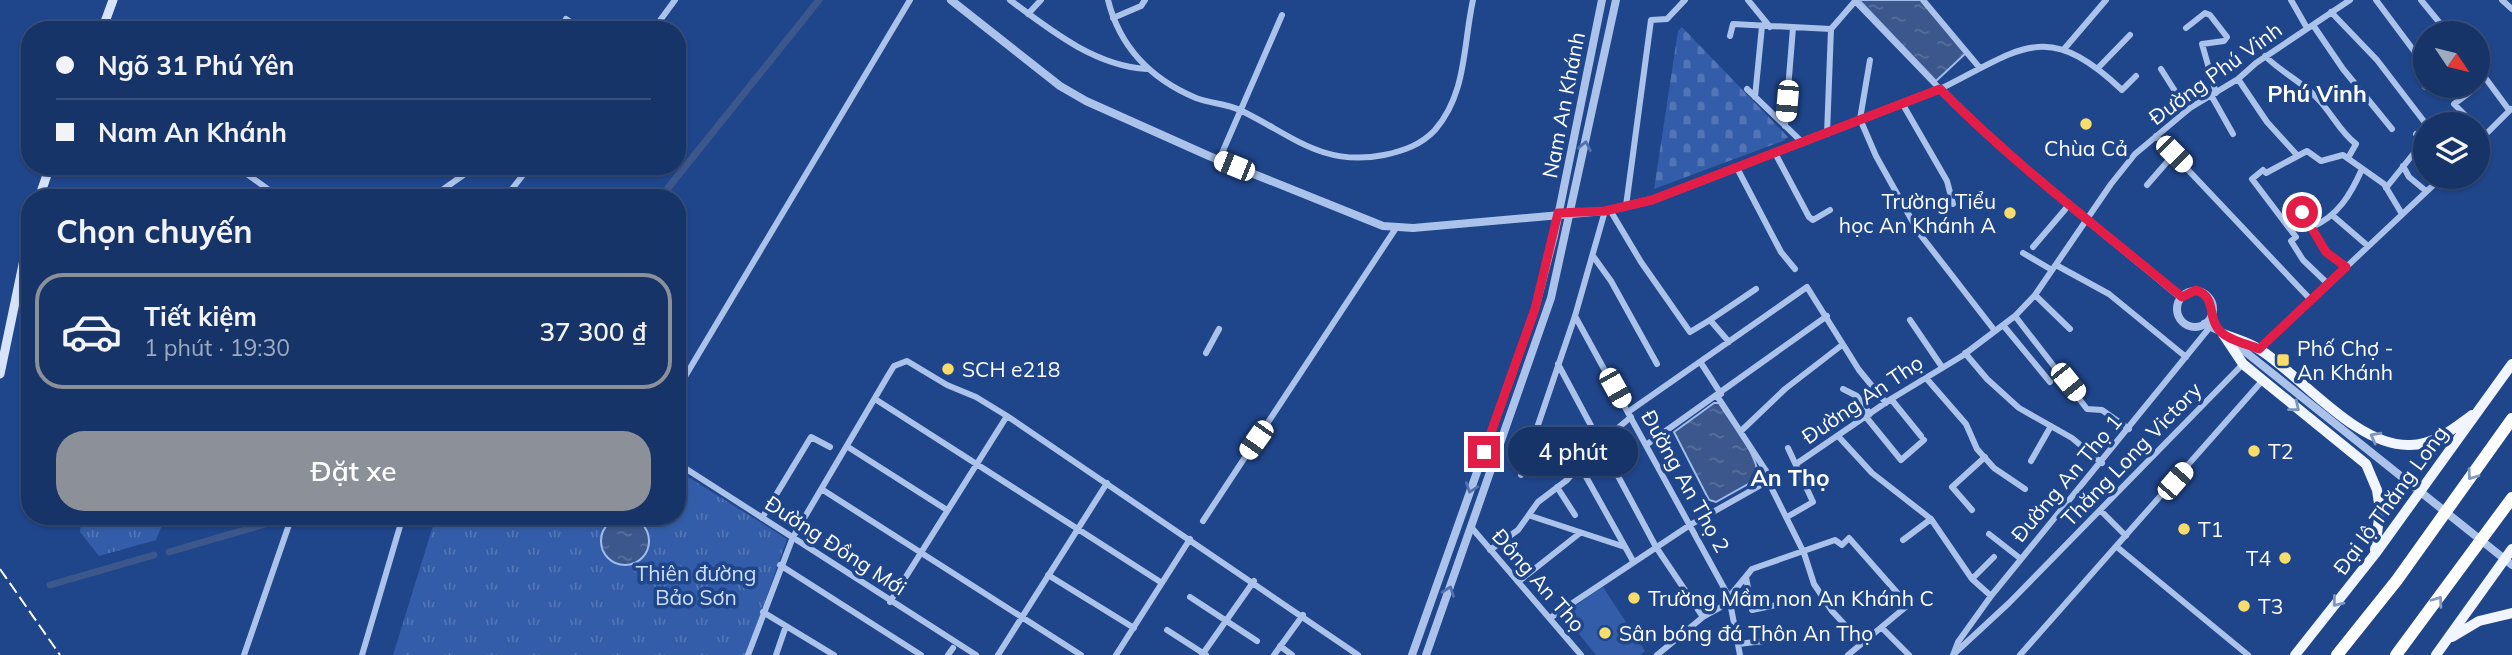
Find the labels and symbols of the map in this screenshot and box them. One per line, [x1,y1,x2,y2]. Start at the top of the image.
street label: Đường Phú Vinh [2143,16,2287,130]
north arrow [2413,21,2490,98]
street label: Nam An Khánh [1536,30,1590,180]
car [1775,79,1800,123]
district label: Phú Vinh [2267,79,2367,108]
marker: Chùa Cả [2078,116,2094,132]
car [2152,132,2197,176]
place label: Chùa Cả [2044,135,2128,161]
one-way arrow [1577,140,1592,152]
car [1211,148,1258,184]
place label: Trường Tiểu học An Khánh A [1839,188,1997,238]
route start [2286,196,2318,228]
marker: Trường Tiểu học An Khánh A [2002,205,2018,221]
place label: Phố Chợ - An Khánh [2297,335,2394,385]
street label: Đường An Thọ [1797,349,1927,449]
marker: Phố Chợ - An Khánh [2275,352,2291,368]
place label: SCH e218 [962,356,1060,382]
car [2047,359,2090,405]
marker: SCH e218 [940,361,956,377]
car [1596,365,1635,411]
street label: Thăng Long Victory [2055,376,2207,532]
one-way arrow [2288,399,2300,412]
street label: Đường An Thọ 2 [1636,405,1736,557]
street label: Đường An Thọ 1 [2005,409,2127,547]
car [1236,417,1277,463]
street label: Đại lộ Thăng Long [2327,421,2453,579]
callout: 4 phút [1508,428,1638,476]
one-way arrow [2369,431,2382,445]
route end [1468,436,1500,468]
place label: T2 [2268,438,2293,464]
marker: T2 [2246,443,2262,459]
car [2154,458,2197,504]
district label: An Thọ [1750,463,1830,492]
one-way arrow [2468,467,2480,480]
one-way arrow [1465,482,1479,494]
street label: Đường Đồng Mới [760,490,912,600]
place label: T1 [2198,516,2223,542]
marker: T1 [2176,521,2192,537]
street label: Đông An Thọ [1487,523,1591,637]
place label: T4 [2246,545,2271,571]
marker: T4 [2277,550,2293,566]
park label: Thiên đường Bảo Sơn [636,560,756,610]
one-way arrow [1440,585,1454,597]
place label: Trường Mầm non An Khánh C [1648,585,1934,611]
marker: Trường Mầm non An Khánh C [1626,590,1642,606]
place label: T3 [2258,593,2283,619]
one-way arrow [2333,595,2346,607]
one-way arrow [2430,596,2442,609]
marker: T3 [2236,598,2252,614]
place label: Sân bóng đá Thôn An Thọ [1619,620,1873,646]
marker: Sân bóng đá Thôn An Thọ [1597,625,1613,641]

